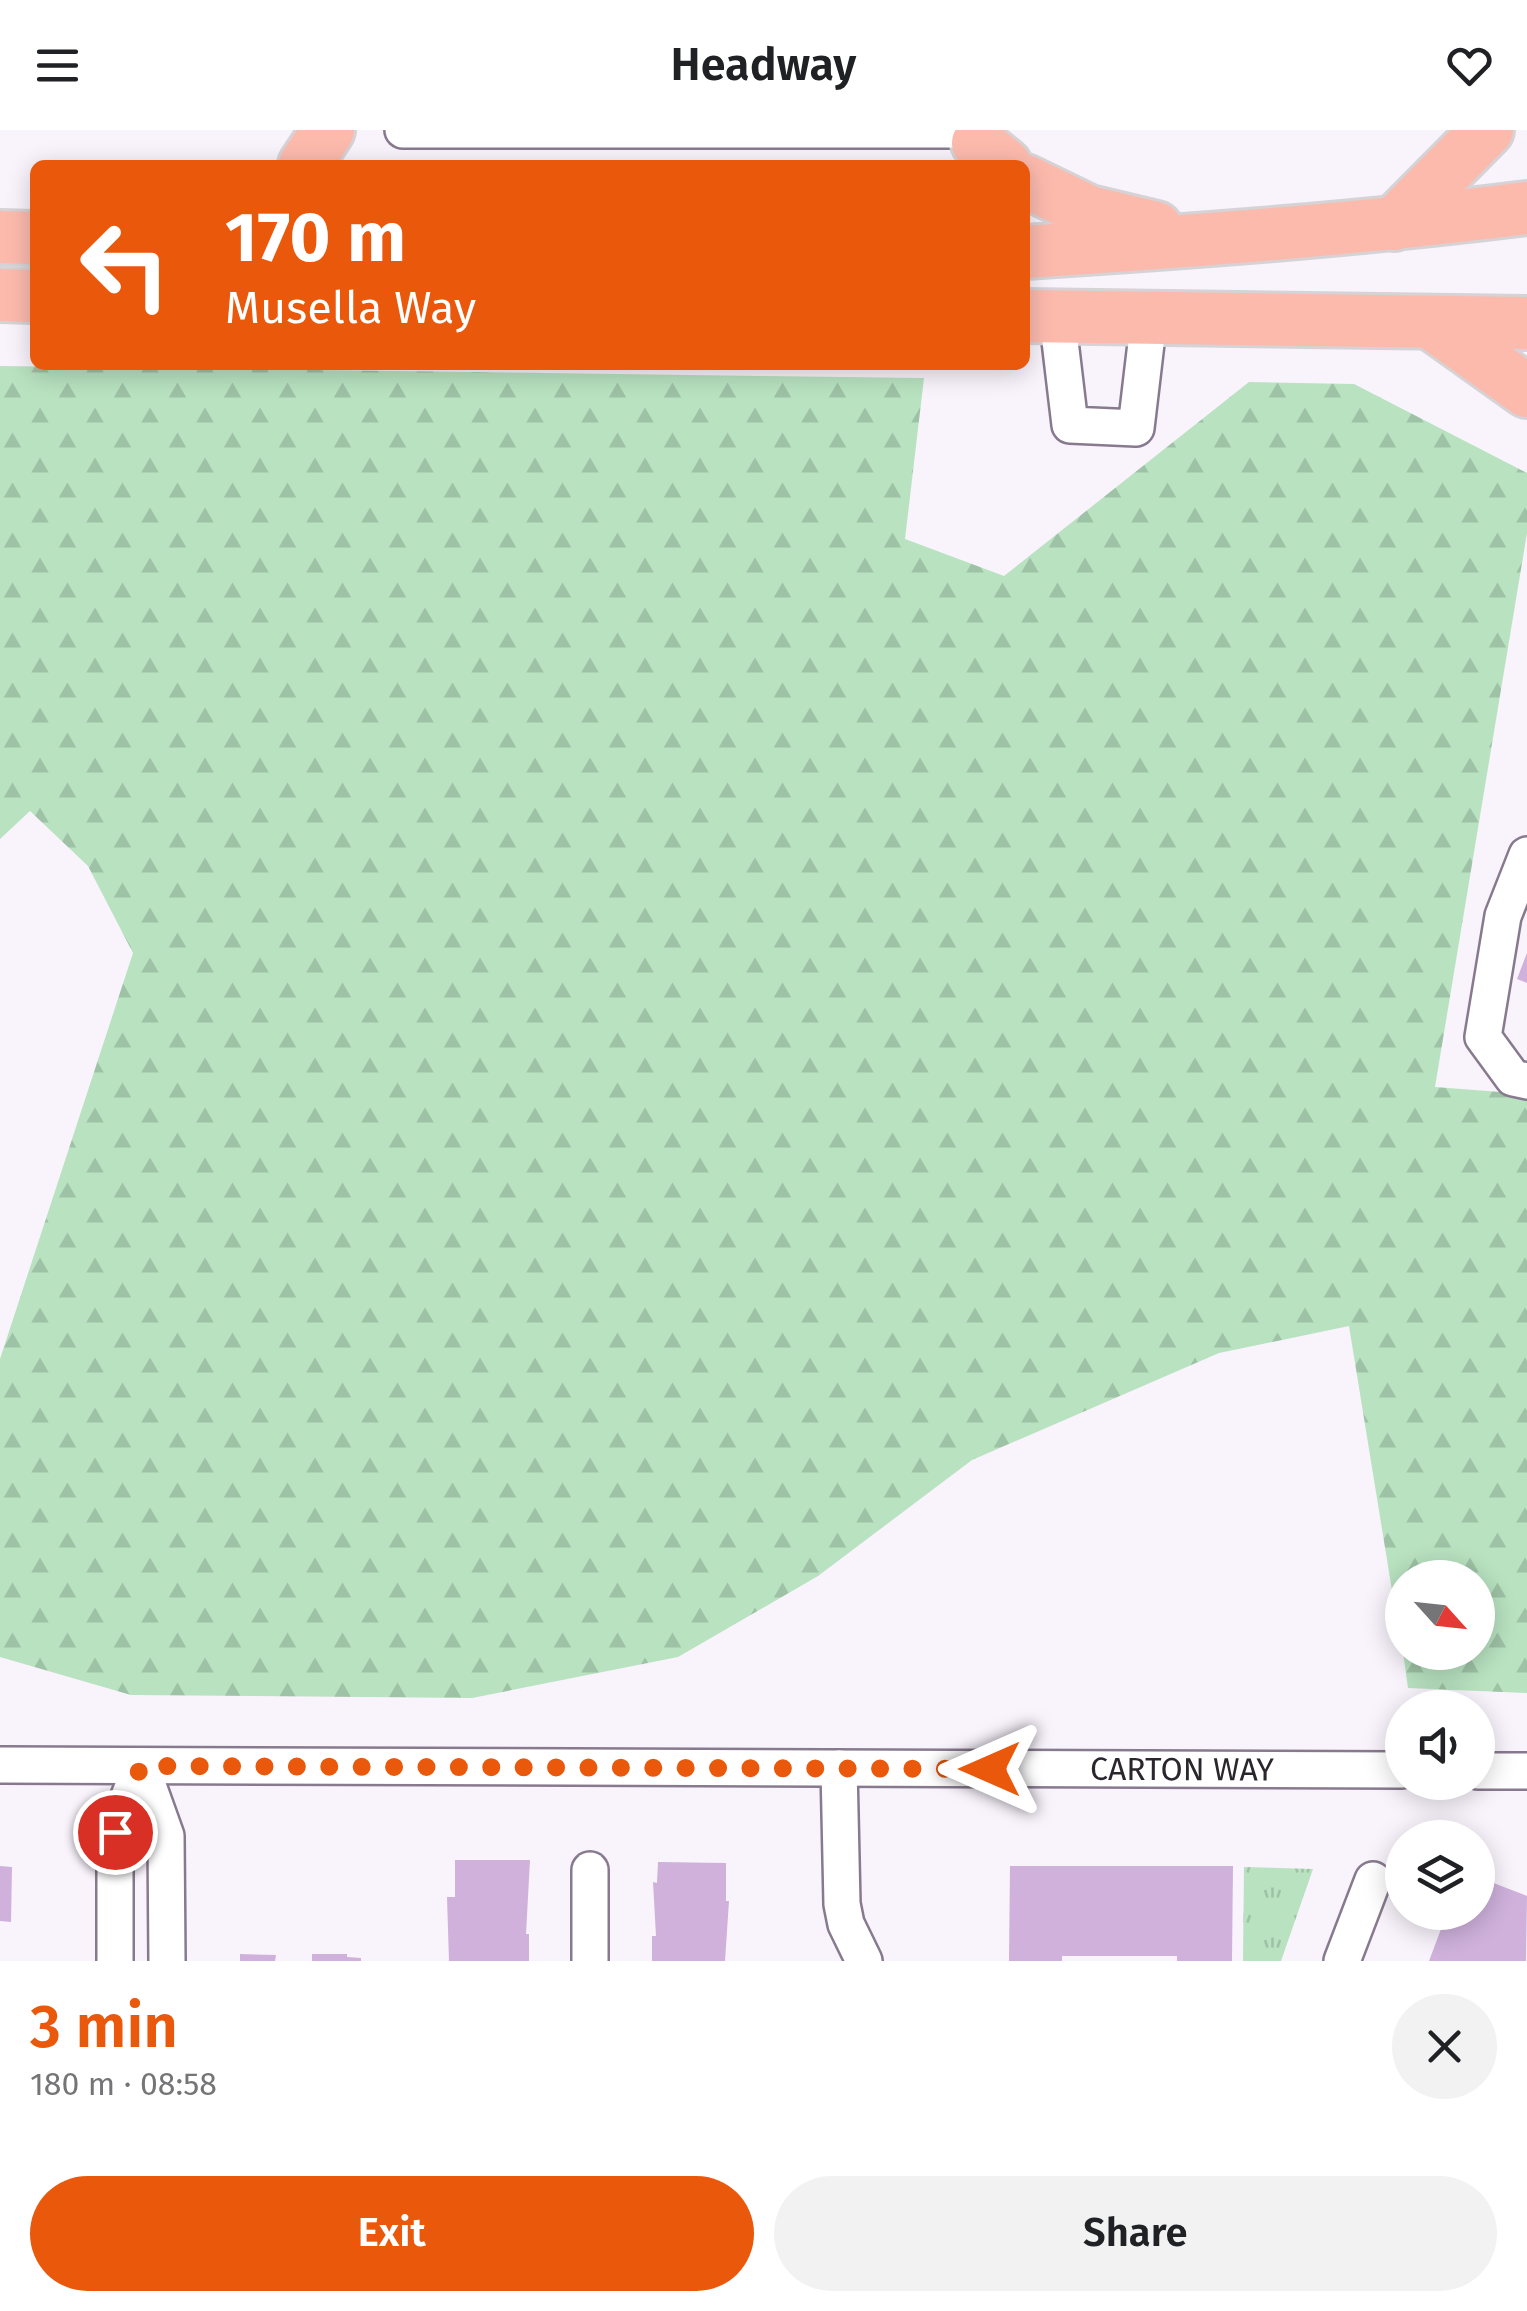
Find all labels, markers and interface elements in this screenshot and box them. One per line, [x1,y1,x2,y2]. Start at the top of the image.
icon: menu [30,38,85,93]
text: Headway [671,38,856,92]
icon: heart [1442,38,1497,93]
text: 170 m [225,196,406,280]
icon: left [60,200,190,330]
text: Musella Way [225,281,476,335]
north arrow [1385,1560,1495,1670]
map controls [1385,1560,1495,1930]
button: sound [1385,1690,1495,1800]
position arrow [938,1717,1042,1821]
street label: CARTON WAY [1090,1750,1274,1789]
pin [73,1790,158,1875]
icon: arrive [88,1805,143,1860]
button: layers [1385,1820,1495,1930]
text: 3 min [30,1991,178,2063]
button: close [1392,1994,1497,2099]
text: 180 m · 08:58 [30,2065,217,2103]
button: Exit [30,2176,754,2291]
button: Share [774,2176,1497,2291]

